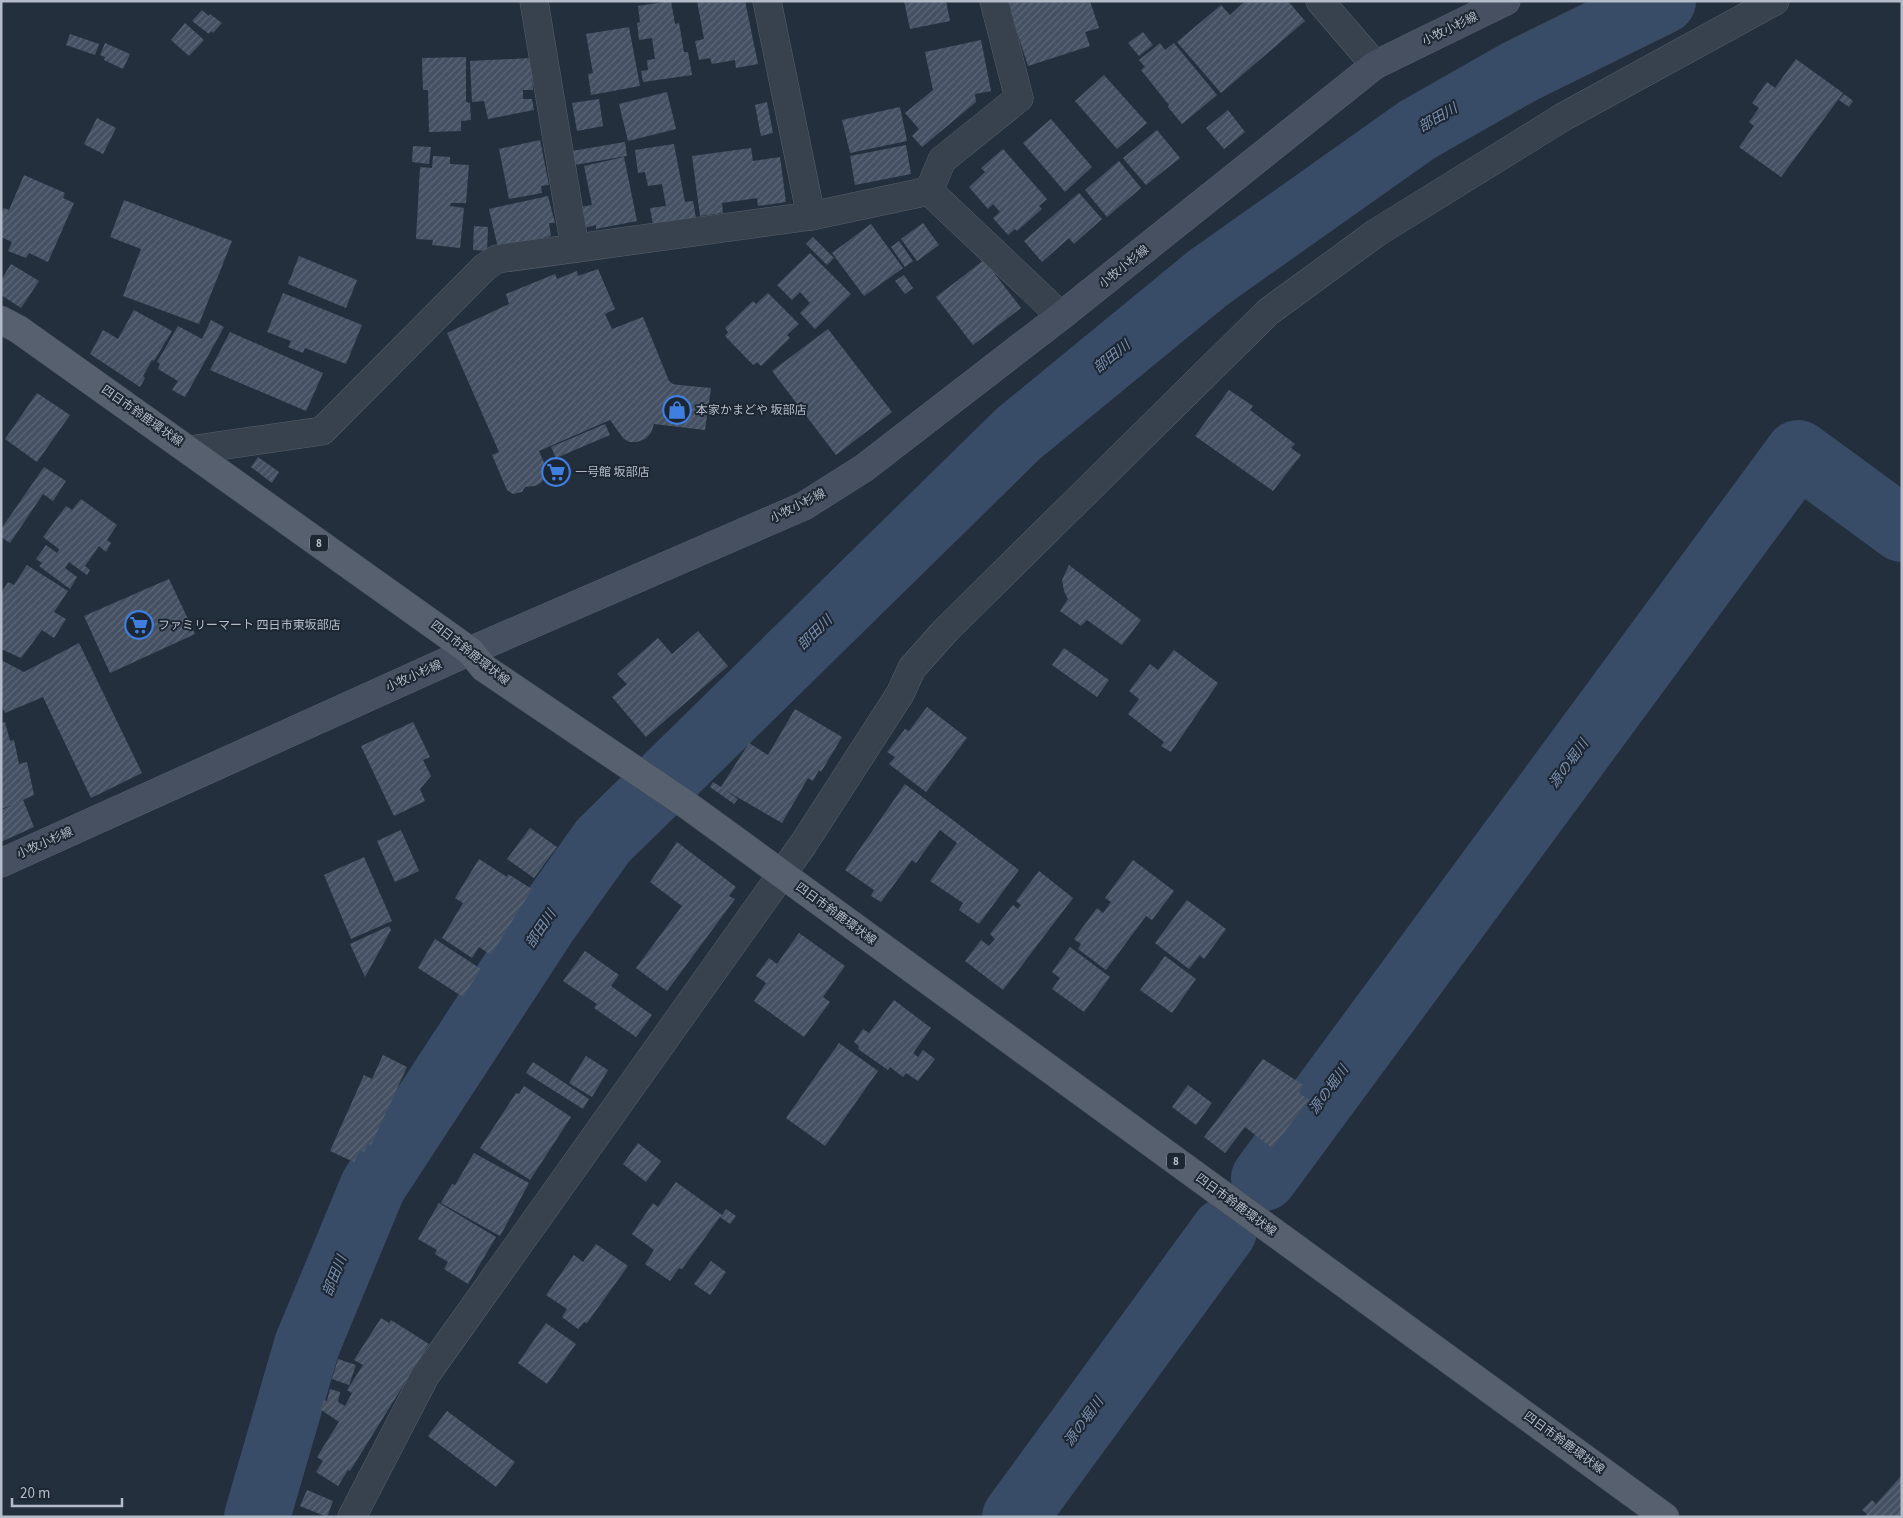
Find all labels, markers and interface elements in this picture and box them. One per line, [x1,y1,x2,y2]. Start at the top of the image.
street label: 小牧小杉線 [1419,8,1481,50]
water label: 部田川 [1415,98,1463,137]
street label: 小牧小杉線 [1095,242,1153,292]
water label: 部田川 [1089,335,1136,378]
street label: 四日市鈴鹿環状線 [98,382,186,450]
shop icon: 本家かまどや 坂部店 [662,395,692,425]
place label: 本家かまどや 坂部店 [696,402,806,419]
supermarket icon: 一号館 坂部店 [541,457,571,487]
place label: 一号館 坂部店 [575,464,649,481]
street label: 小牧小杉線 [767,485,829,527]
road number: 8 [310,534,328,552]
supermarket icon: ファミリーマート 四日市東坂部店 [124,610,154,640]
water label: 部田川 [793,610,838,655]
place label: ファミリーマート 四日市東坂部店 [158,617,340,634]
street label: 四日市鈴鹿環状線 [427,617,513,689]
street label: 小牧小杉線 [383,656,445,696]
water label: 源の堀川 [1544,734,1595,793]
street label: 小牧小杉線 [14,823,76,863]
street label: 四日市鈴鹿環状線 [792,879,880,949]
water label: 部田川 [521,904,562,952]
water label: 源の堀川 [1304,1060,1355,1119]
road number: 8 [1167,1152,1185,1170]
street label: 四日市鈴鹿環状線 [1192,1170,1280,1240]
water label: 部田川 [318,1251,353,1299]
water label: 源の堀川 [1059,1392,1110,1451]
street label: 四日市鈴鹿環状線 [1520,1408,1608,1478]
scale bar [12,1476,122,1508]
text: 20 m [20,1483,50,1504]

